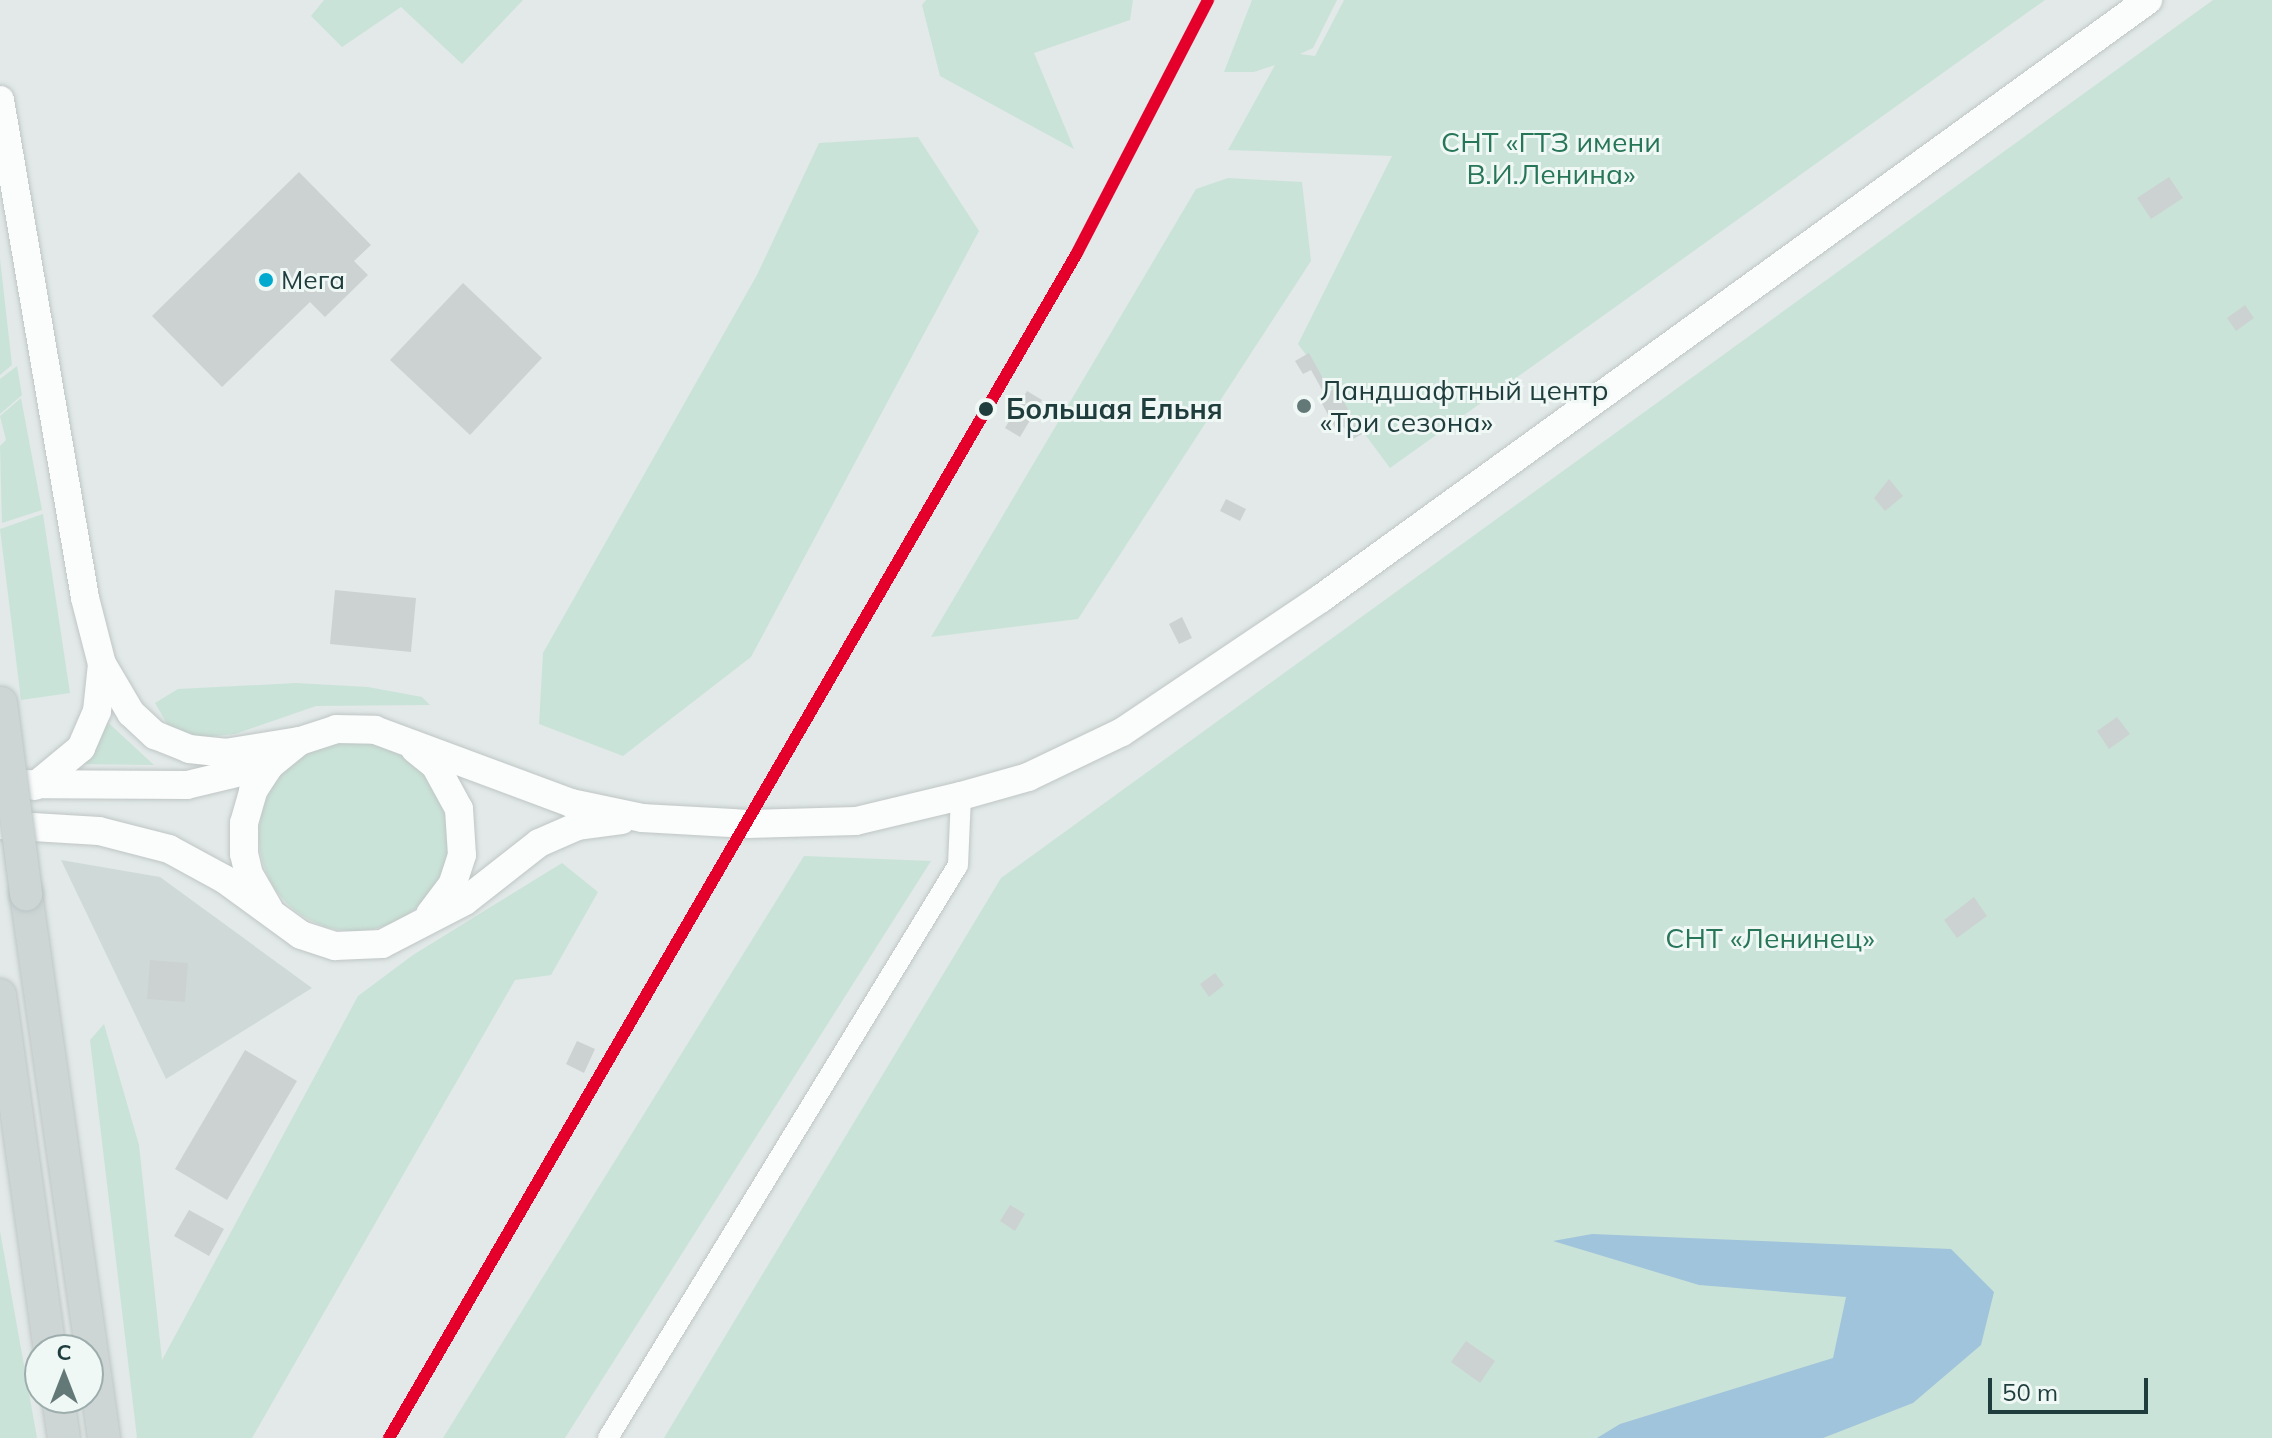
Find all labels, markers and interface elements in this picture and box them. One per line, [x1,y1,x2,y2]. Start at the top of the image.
park label: СНТ «ГТЗ имени В.И.Ленина» [1441,125,1661,191]
place label: Мега [281,264,345,296]
marker: Мега [258,272,274,288]
place label: Ландшафтный центр «Три сезона» [1320,373,1608,439]
place label: Большая Ельня [1006,392,1223,426]
marker: Большая Ельня [973,396,999,422]
marker: Ландшафтный центр «Три сезона» [1295,397,1313,415]
park label: СНТ «Ленинец» [1665,921,1875,955]
north arrow [24,1334,104,1414]
text: С [56,1338,72,1366]
scale bar [1992,1362,2152,1412]
text: 50 m [2002,1377,2058,1407]

